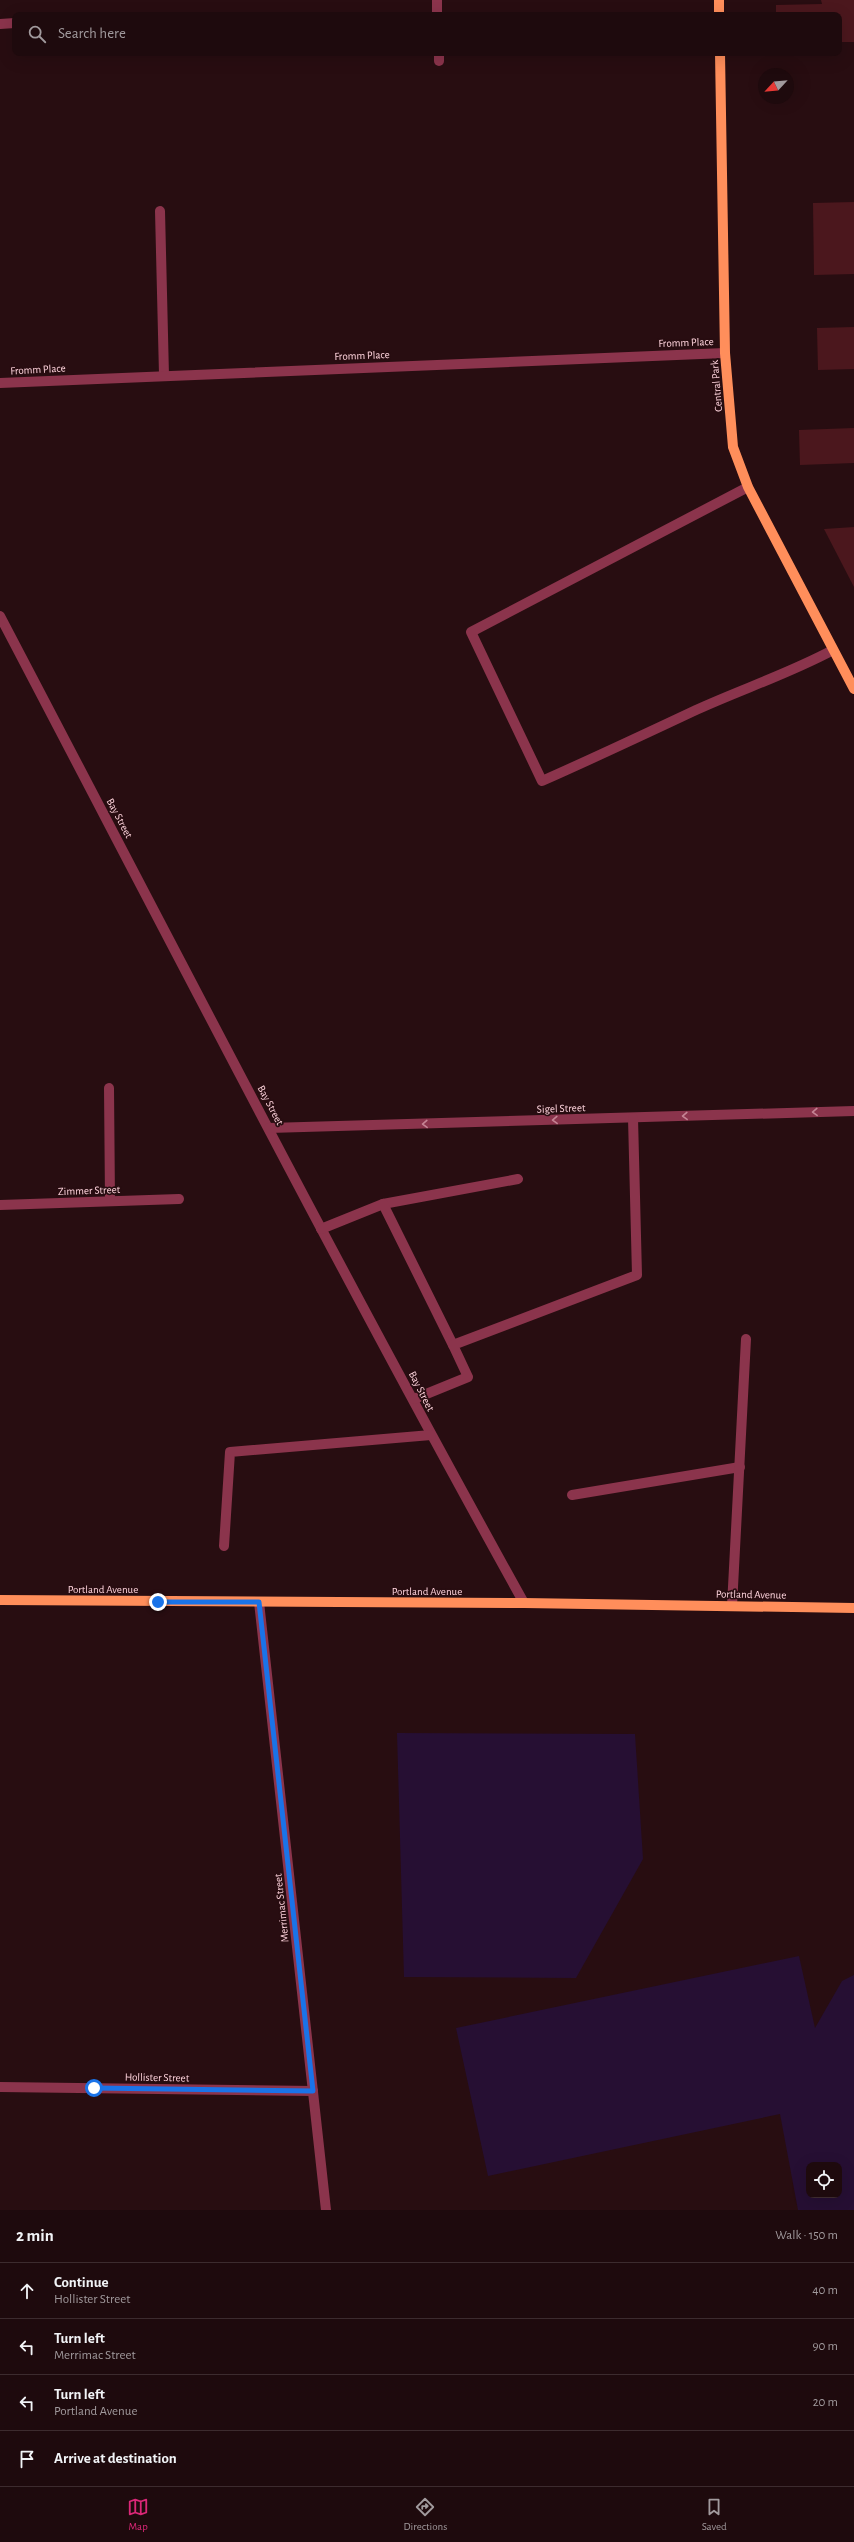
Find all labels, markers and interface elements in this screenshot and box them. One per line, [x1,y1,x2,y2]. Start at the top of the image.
search box [12,12,842,56]
icon: search [26,23,48,45]
text: Search here [58,26,126,41]
north arrow [758,68,794,104]
street label: Fromm Place [658,336,714,349]
street label: Fromm Place [334,349,390,362]
street label: Central Park [709,360,724,412]
street label: Fromm Place [10,363,66,376]
street label: Bay Street [105,797,135,840]
street label: Bay Street [256,1084,286,1127]
street label: Sigel Street [536,1102,586,1115]
one-way arrow [812,1108,818,1116]
one-way arrow [682,1112,688,1120]
one-way arrow [552,1116,558,1124]
one-way arrow [422,1119,428,1128]
street label: Zimmer Street [58,1184,121,1197]
street label: Bay Street [407,1369,436,1413]
street label: Portland Avenue [68,1584,138,1595]
street label: Portland Avenue [392,1586,462,1597]
street label: Portland Avenue [716,1588,786,1601]
route end [149,1593,167,1611]
street label: Merrimac Street [272,1873,291,1943]
street label: Hollister Street [125,2071,190,2084]
route start [85,2079,103,2097]
map controls [806,2162,842,2198]
button: locate [806,2162,842,2198]
text: 2 min [16,2227,54,2244]
text: Walk · 150 m [775,2229,838,2242]
text: Continue [54,2275,109,2290]
icon: ahead [16,2280,38,2302]
text: 40 m [812,2284,838,2297]
text: Hollister Street [54,2293,130,2306]
text: Turn left [54,2331,105,2346]
icon: left [16,2336,38,2358]
text: 90 m [812,2340,838,2353]
text: Merrimac Street [54,2349,136,2362]
text: Turn left [54,2387,105,2402]
icon: left [16,2392,38,2414]
text: 20 m [813,2396,838,2409]
text: Portland Avenue [54,2405,137,2418]
icon: arrive [16,2448,38,2470]
text: Arrive at destination [54,2451,177,2466]
tab: Map [127,2496,149,2533]
tab: Directions [403,2496,447,2533]
tab: Saved [702,2496,727,2533]

